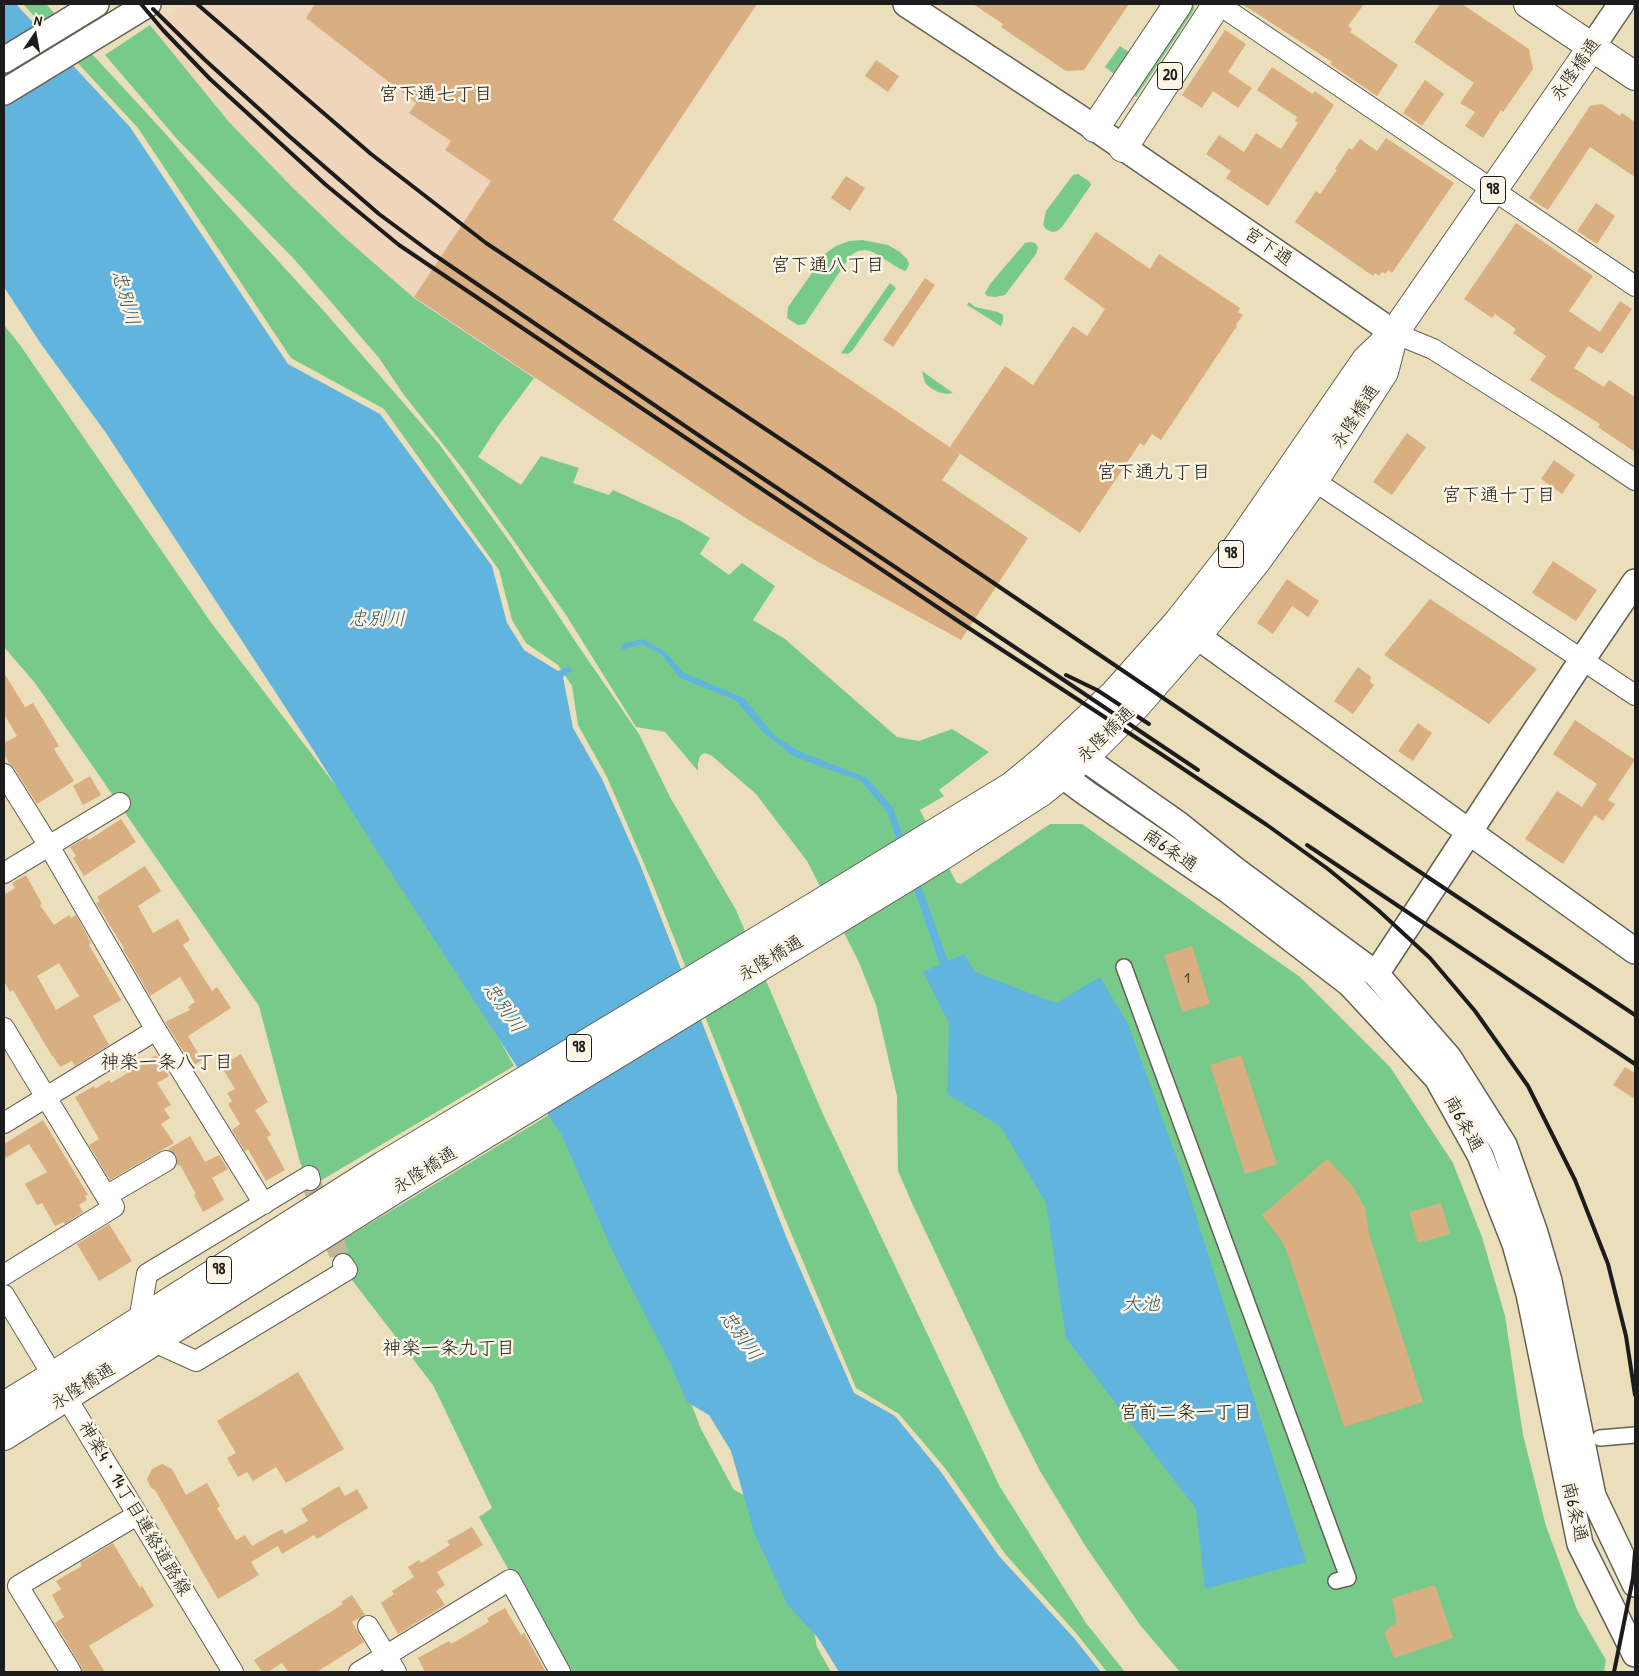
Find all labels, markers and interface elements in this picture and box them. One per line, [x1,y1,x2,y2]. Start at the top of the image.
north arrow [10,10,60,60]
text: N [33,10,44,30]
street label: 永隆橋通 [1547,34,1605,106]
road number: 20 [1158,62,1182,90]
district label: 宮下通七丁目 [379,84,493,106]
road number: 98 [1480,176,1506,204]
street label: 宮下通 [1240,223,1296,271]
district label: 宮下通八丁目 [771,255,885,277]
water label: 忠別川 [106,267,144,329]
street label: 永隆橋通 [1327,381,1385,453]
district label: 宮下通九丁目 [1097,462,1211,484]
district label: 宮下通十丁目 [1442,485,1556,507]
road number: 98 [1218,540,1244,568]
water label: 忠別川 [349,609,405,631]
street label: 永隆橋通 [1073,702,1139,768]
street label: 南6条通 [1139,825,1201,877]
street label: 永隆橋通 [735,931,807,987]
house number: 1 [1184,970,1190,988]
water label: 忠別川 [477,978,529,1038]
road number: 98 [566,1034,592,1062]
district label: 神楽一条八丁目 [101,1052,233,1074]
street label: 南6条通 [1439,1092,1487,1156]
street label: 永隆橋通 [389,1143,461,1199]
road number: 98 [206,1256,232,1284]
water label: 大池 [1122,1294,1160,1316]
water label: 忠別川 [714,1306,766,1366]
district label: 神楽一条九丁目 [383,1338,515,1360]
street label: 永隆橋通 [47,1359,119,1415]
district label: 宮前二条一丁目 [1120,1402,1252,1424]
street label: 神楽4・14丁目連絡道路線 [73,1418,195,1600]
street label: 南6条通 [1557,1480,1591,1544]

